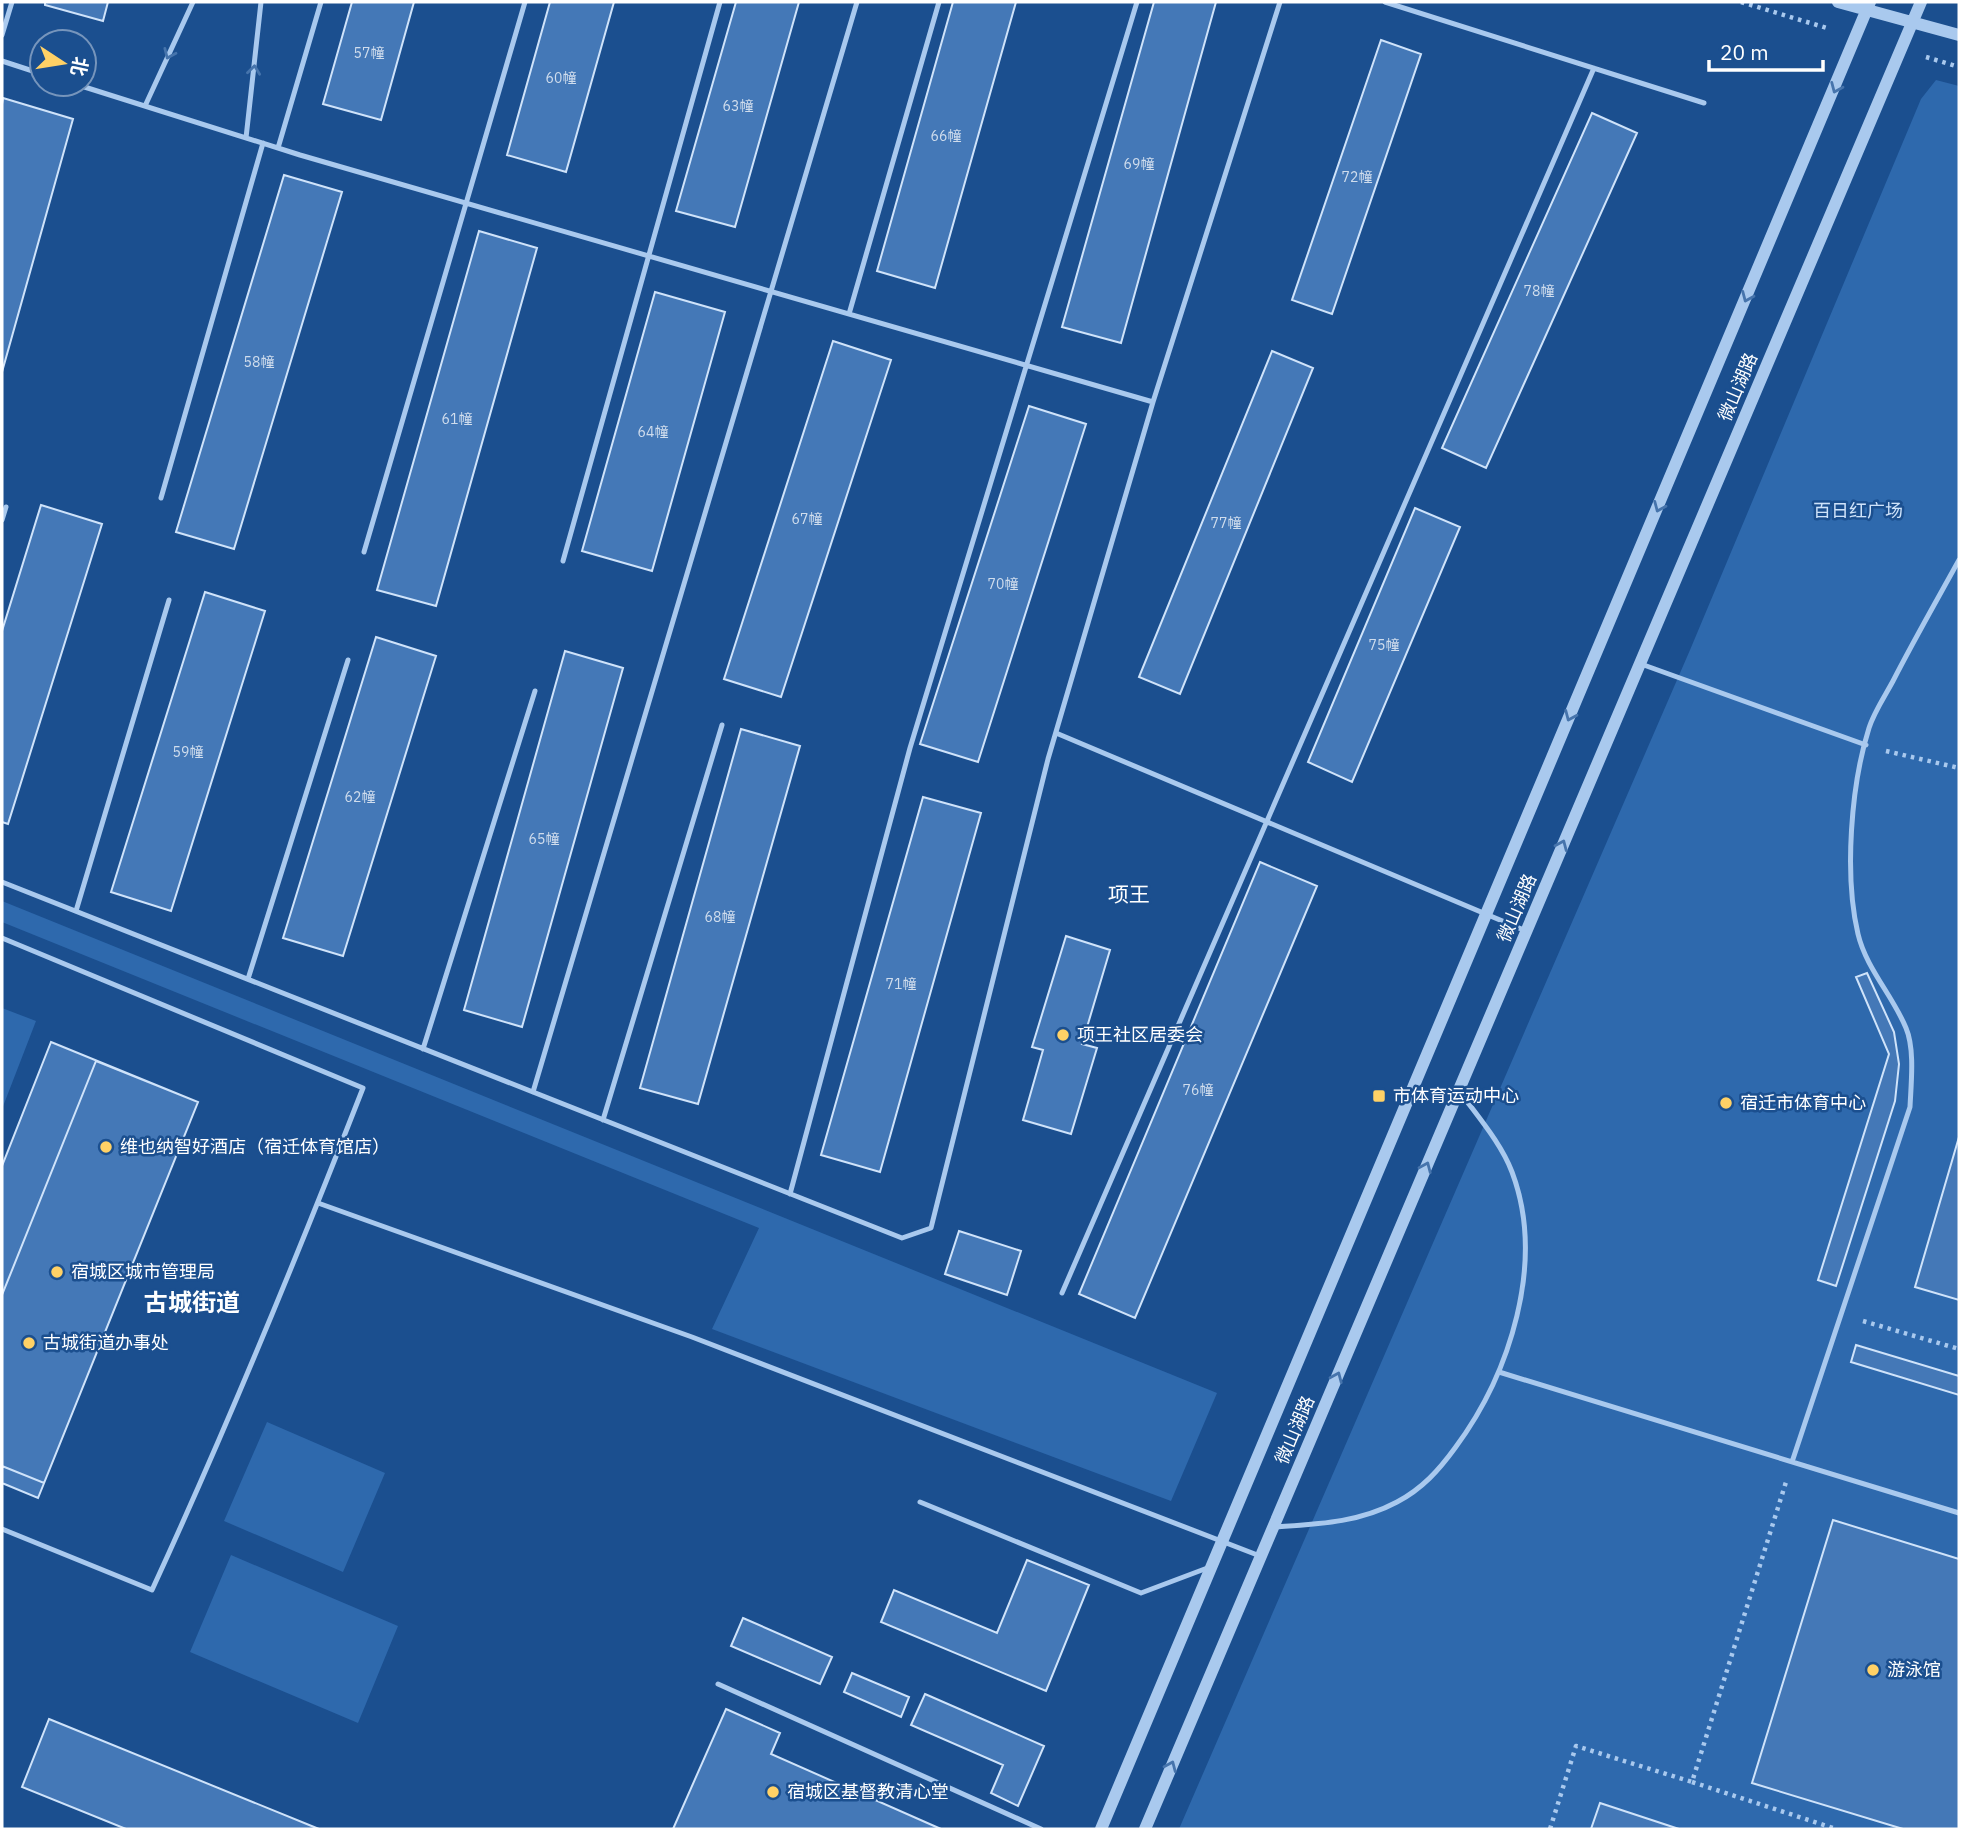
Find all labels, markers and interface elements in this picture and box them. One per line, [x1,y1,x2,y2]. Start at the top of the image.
north arrow [28,28,98,98]
scale bar [1709,28,1823,72]
text: 20 m [1720,38,1769,66]
house number: 57幢 [354,44,384,62]
one-way arrow [163,47,177,59]
text: 北 [66,55,93,78]
one-way arrow [246,64,261,76]
house number: 60幢 [546,69,576,87]
one-way arrow [1830,81,1844,93]
house number: 63幢 [723,97,753,115]
house number: 66幢 [931,127,961,145]
house number: 69幢 [1124,155,1154,173]
house number: 72幢 [1342,168,1372,186]
house number: 78幢 [1524,282,1554,300]
one-way arrow [1741,290,1755,303]
street label: 微山湖路 [1713,349,1762,424]
house number: 58幢 [244,353,274,371]
house number: 61幢 [442,410,472,428]
house number: 64幢 [638,423,668,441]
park label: 百日红广场 [1813,499,1903,522]
one-way arrow [1653,500,1667,512]
house number: 67幢 [792,510,822,528]
house number: 77幢 [1211,514,1241,532]
house number: 70幢 [988,575,1018,593]
house number: 75幢 [1369,636,1399,654]
one-way arrow [1565,710,1579,722]
house number: 59幢 [173,743,203,761]
house number: 62幢 [345,788,375,806]
house number: 65幢 [529,830,559,848]
one-way arrow [1554,840,1568,852]
street label: 微山湖路 [1492,870,1541,945]
district label: 项王 [1108,880,1150,908]
house number: 68幢 [705,908,735,926]
house number: 71幢 [886,975,916,993]
place label: 项王社区居委会 [1077,1023,1203,1046]
marker: 项王社区居委会 [1055,1027,1071,1043]
house number: 76幢 [1183,1081,1213,1099]
place label: 市体育运动中心 [1393,1084,1519,1107]
marker: 市体育运动中心 [1371,1088,1387,1104]
place label: 宿迁市体育中心 [1740,1091,1866,1114]
marker: 宿迁市体育中心 [1718,1095,1734,1111]
place label: 维也纳智好酒店（宿迁体育馆店） [120,1135,390,1158]
marker: 维也纳智好酒店（宿迁体育馆店） [98,1139,114,1155]
one-way arrow [1417,1162,1431,1174]
place label: 宿城区城市管理局 [71,1260,215,1283]
marker: 宿城区城市管理局 [49,1264,65,1280]
district label: 古城街道 [144,1286,240,1318]
place label: 古城街道办事处 [43,1331,169,1354]
marker: 古城街道办事处 [21,1335,37,1351]
one-way arrow [1329,1371,1343,1384]
street label: 微山湖路 [1270,1392,1319,1467]
place label: 游泳馆 [1887,1658,1941,1681]
marker: 游泳馆 [1865,1662,1881,1678]
one-way arrow [1163,1761,1177,1774]
place label: 宿城区基督教清心堂 [787,1780,949,1803]
marker: 宿城区基督教清心堂 [765,1784,781,1800]

